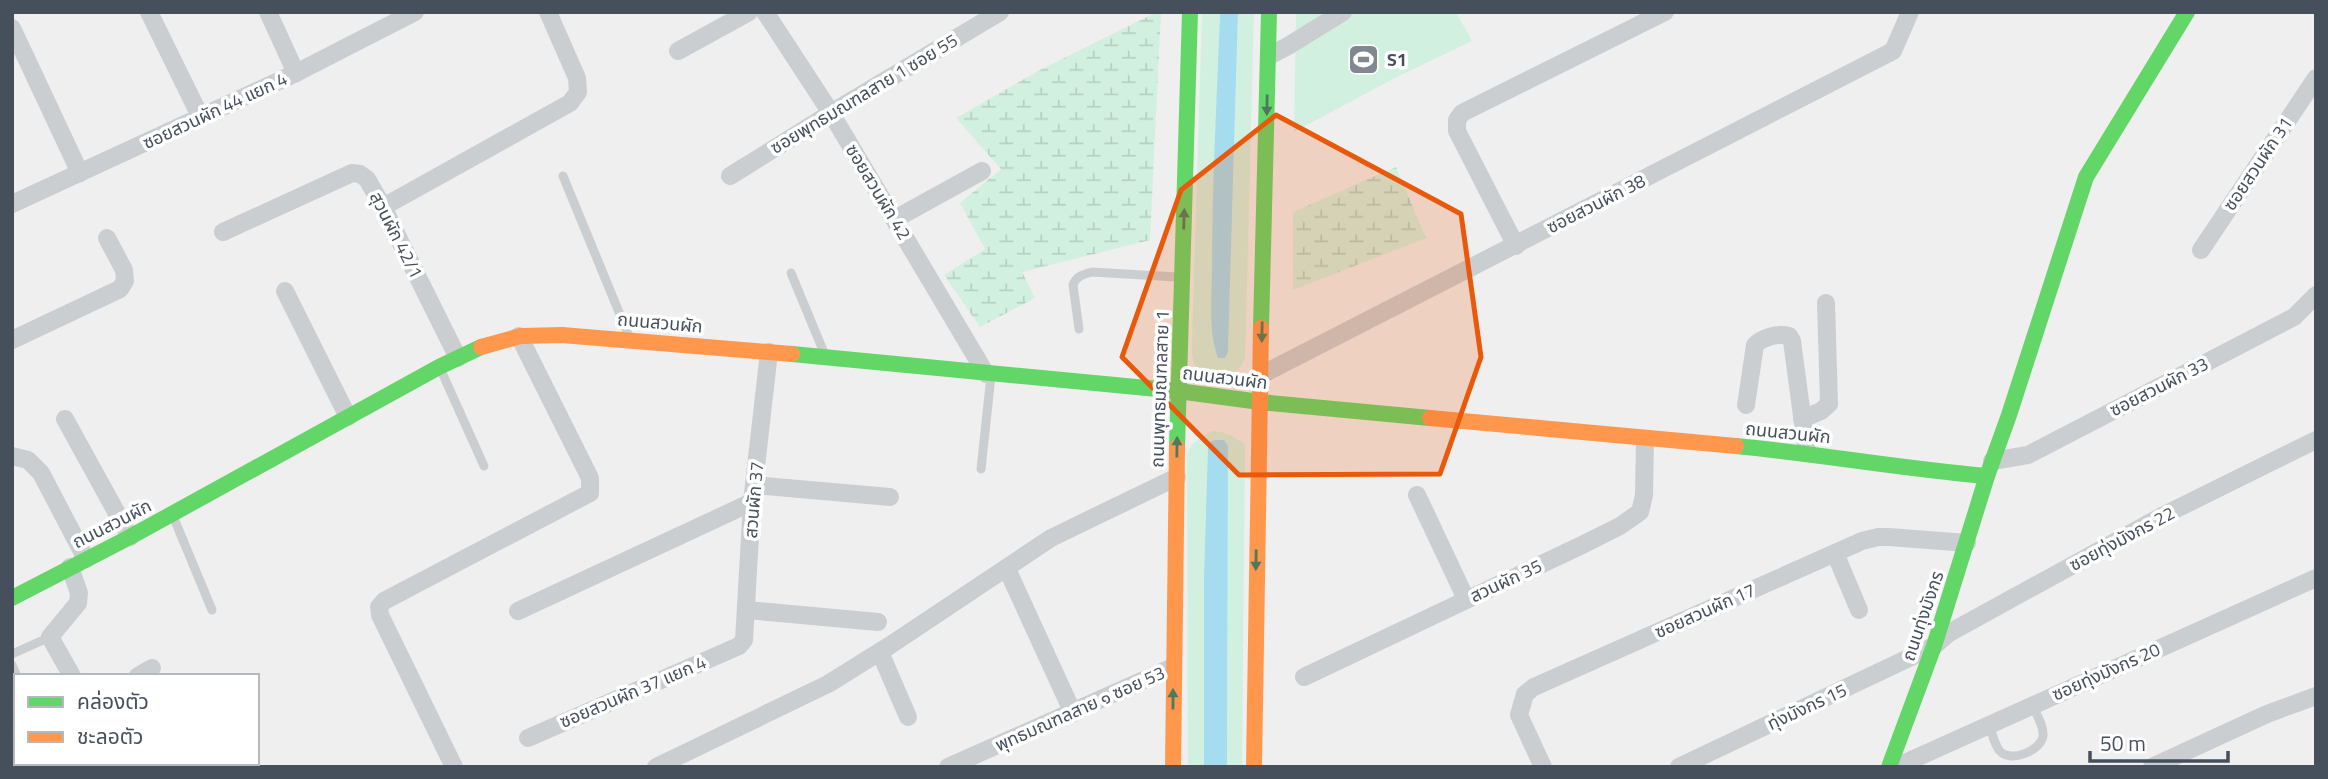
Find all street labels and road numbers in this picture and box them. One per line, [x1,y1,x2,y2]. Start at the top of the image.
street label: ซอยพุทธมณฑลสาย 1 ซอย 55 [765,27,963,160]
street label: ซอยสวนผัก 44 แยก 4 [138,65,292,156]
street label: ซอยสวนผัก 31 [2216,111,2299,216]
street label: ซอยสวนผัก 42 [839,139,918,245]
street label: ซอยสวนผัก 38 [1542,167,1650,240]
street label: สุวนผัก 42/1 [363,187,430,283]
street label: ถนนสวนผัก [616,305,704,340]
street label: ถนนพุทธมณฑลสาย 1 [1143,310,1176,468]
street label: ซอยสวนผัก 33 [2105,350,2213,423]
street label: ถนนสวนผัก [1181,359,1269,396]
street label: ถนนสวนผัก [1744,415,1832,450]
street label: สวนผัก 37 [737,461,770,539]
street label: ถนนสวนผัก [68,492,156,555]
street label: ซอยทุ่งมังกร 22 [2064,499,2179,578]
street label: สวนผัก 35 [1465,552,1546,609]
street label: ถนนทุ่งมังกร [1894,567,1951,665]
street label: ซอยสวนผัก 17 [1650,576,1760,645]
street label: ซอยทุ่งมังกร 20 [2047,636,2164,707]
street label: ซอยสวนผัก 37 แยก 4 [555,648,710,735]
street label: พุทธมณฑลสาย ๑ ซอย 53 [991,659,1169,758]
street label: ทุ่งมังกร 15 [1763,676,1851,737]

